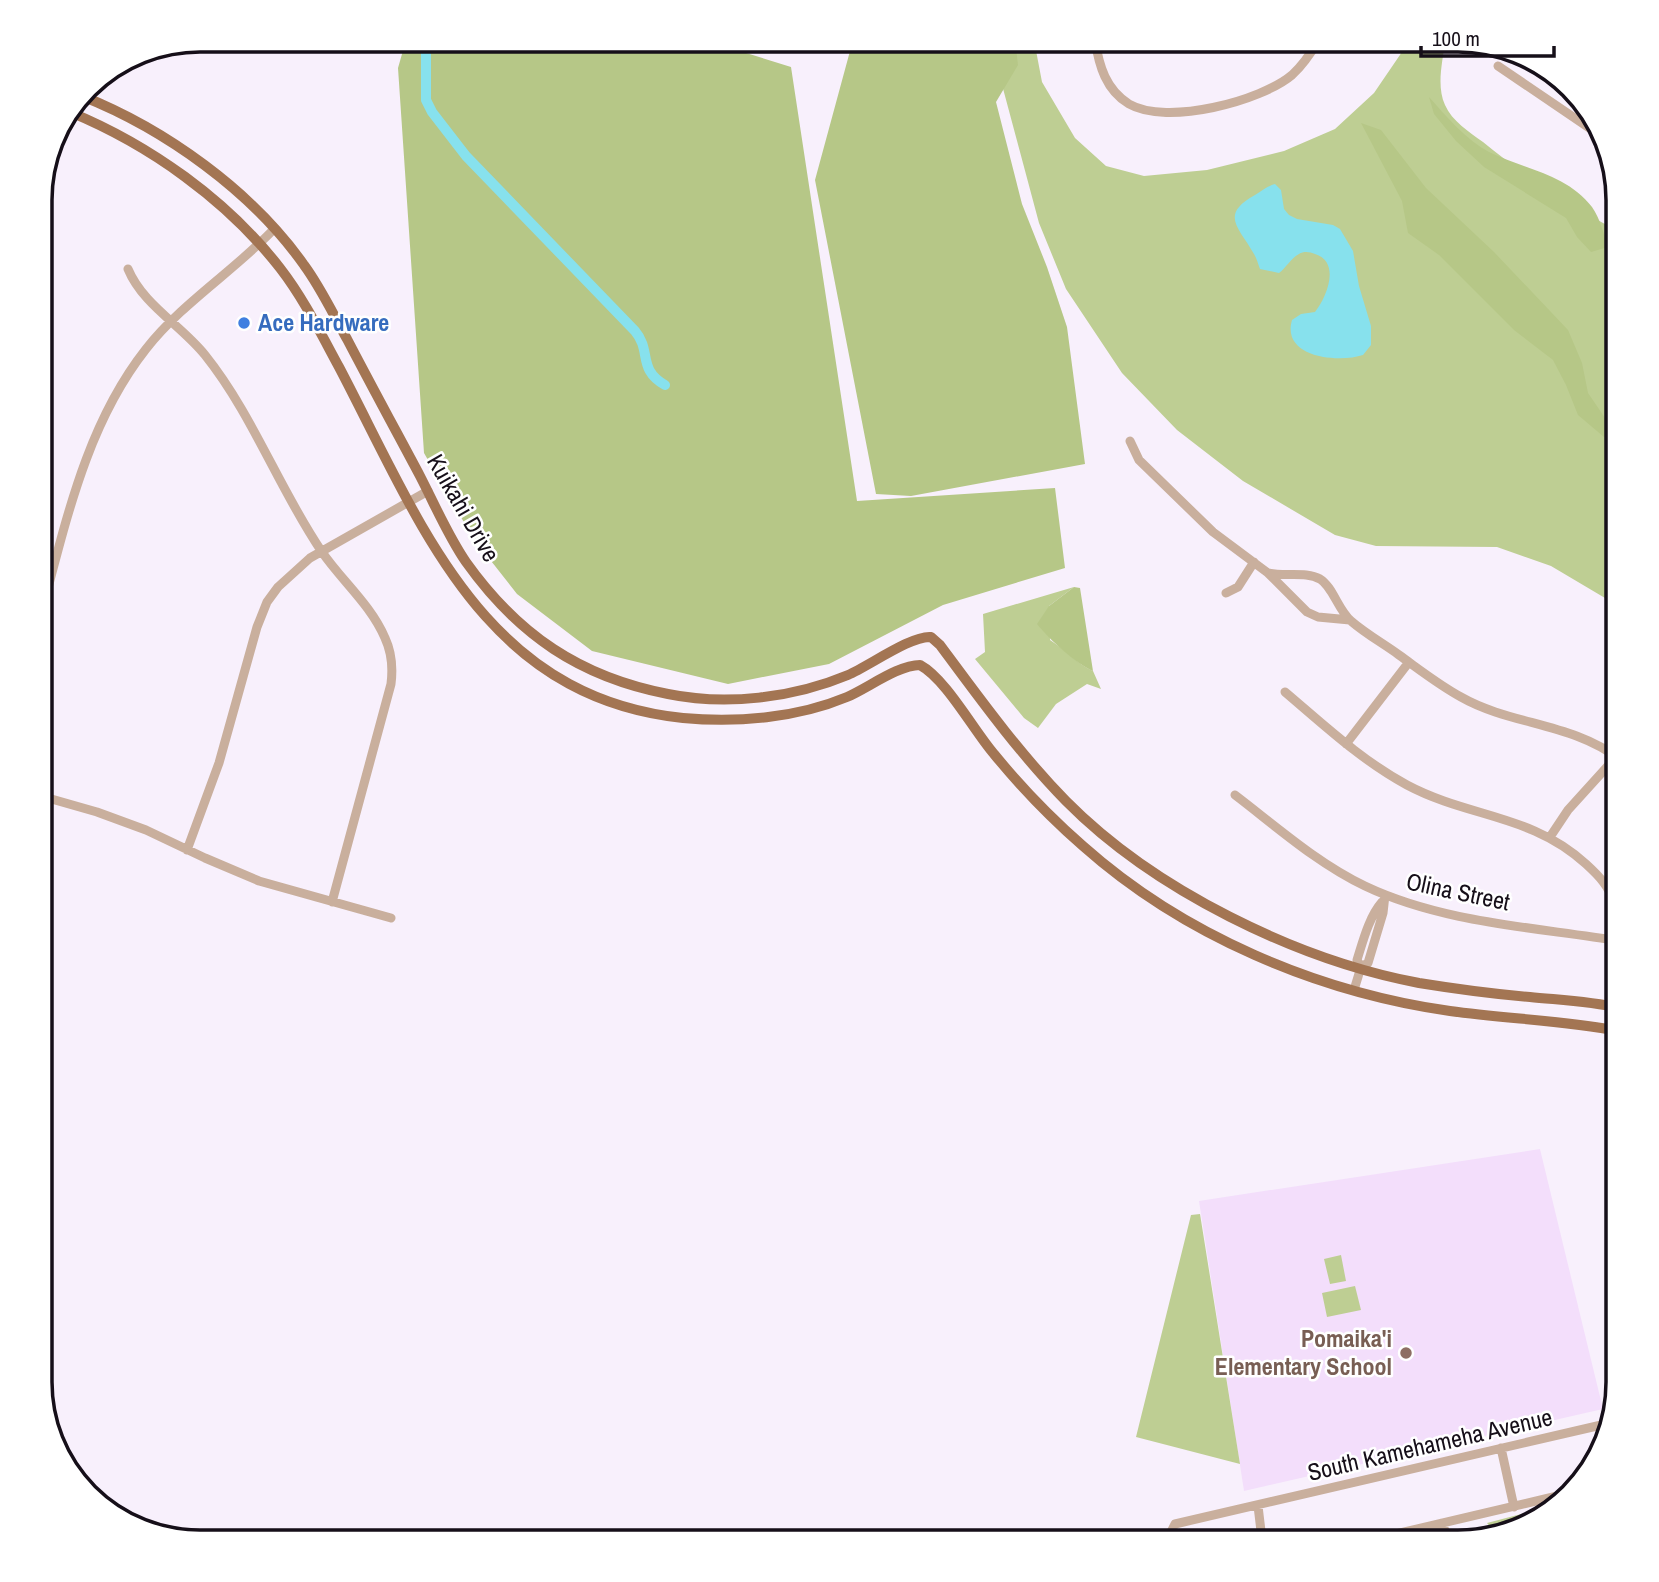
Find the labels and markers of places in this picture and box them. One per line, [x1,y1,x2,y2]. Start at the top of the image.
place label: Ace Hardware [258,306,389,338]
marker: Ace Hardware [236,315,252,331]
place label: Pomaika'i Elementary School [1215,1322,1392,1382]
marker: Pomaika'i Elementary School [1398,1345,1414,1361]

